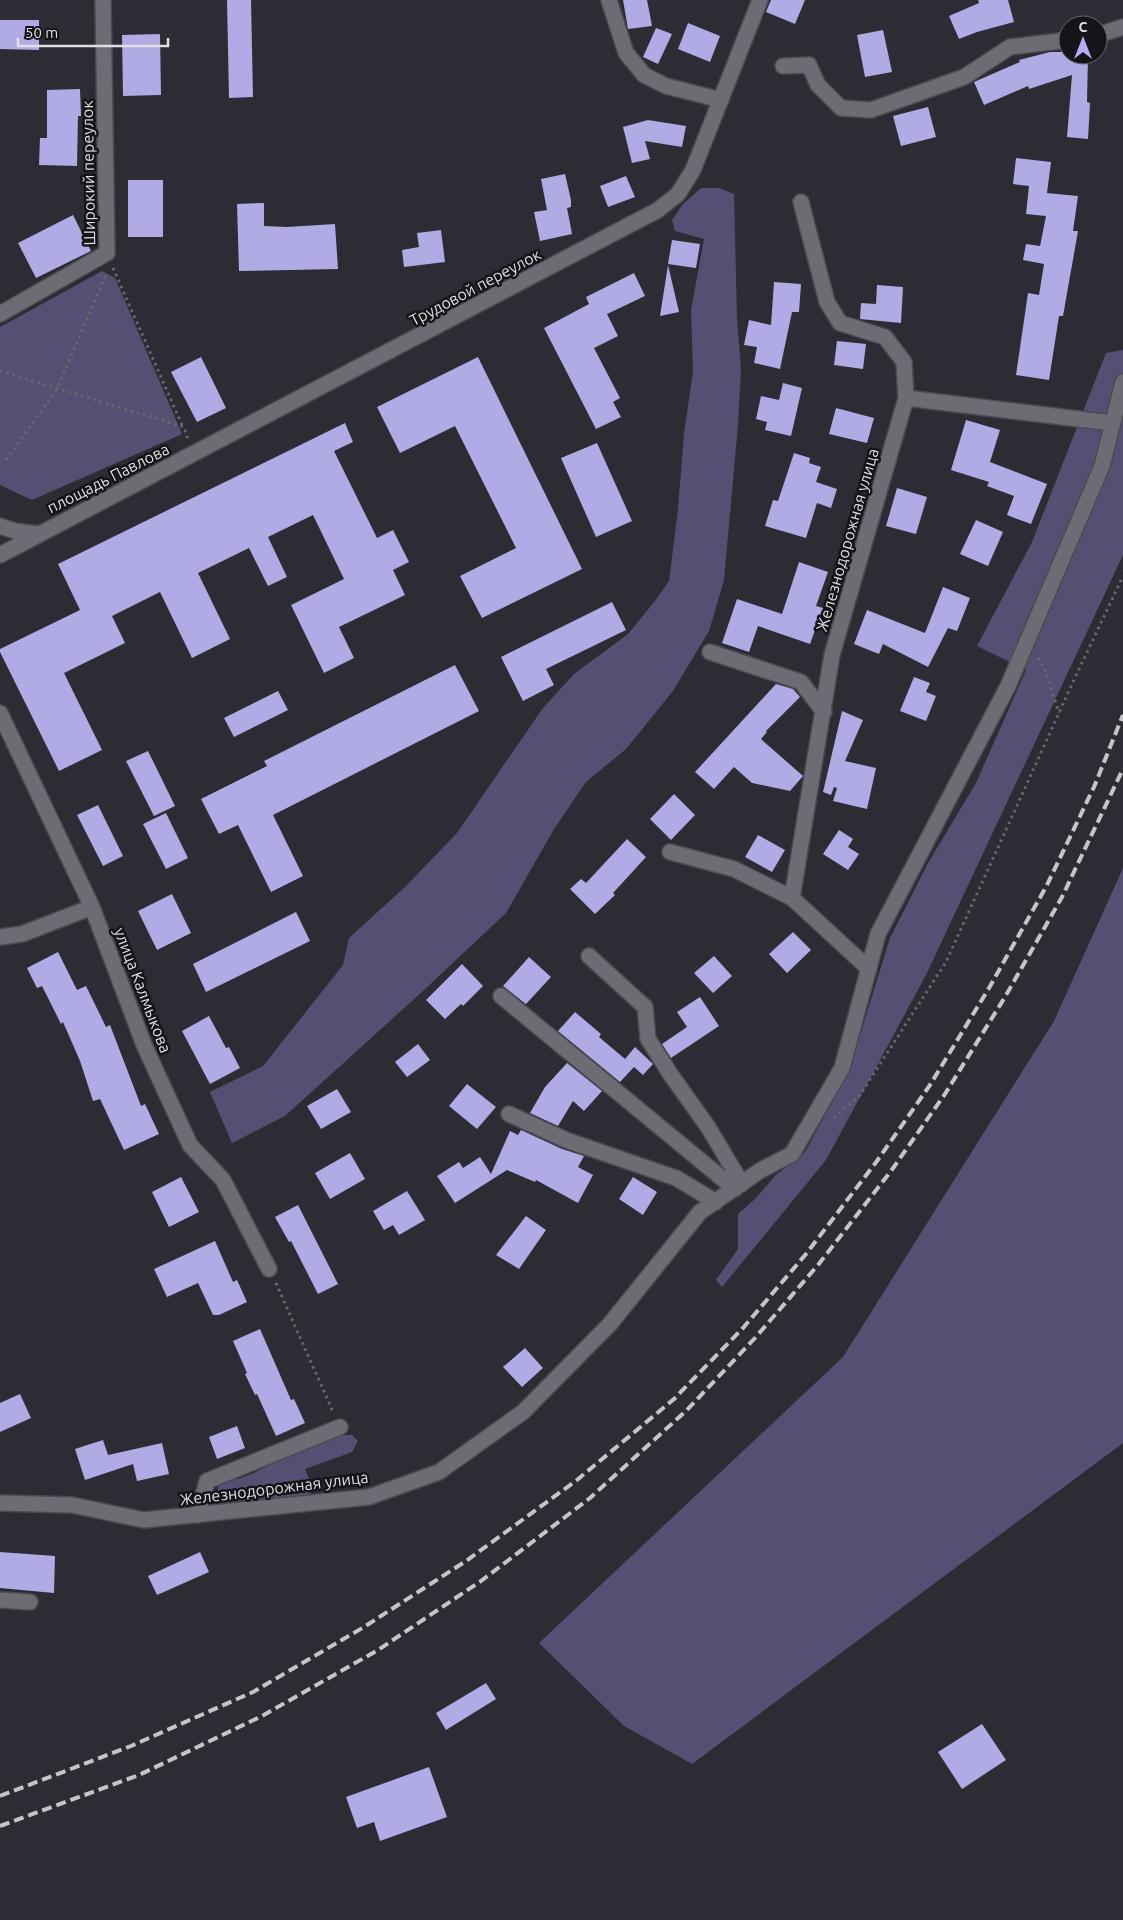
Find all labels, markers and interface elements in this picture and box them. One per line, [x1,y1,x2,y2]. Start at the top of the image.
scale bar [18,15,168,47]
north arrow [1058,15,1108,65]
text: С [1079,19,1088,35]
text: 50 m [25,24,58,41]
street label: Широкий переулок [78,100,98,246]
street label: Трудовой переулок [406,245,544,329]
street label: площадь Павлова [44,439,172,517]
street label: Железнодорожная улица [812,446,882,634]
street label: улица Калмыкова [111,925,175,1055]
street label: Железнодорожная улица [179,1468,369,1508]

